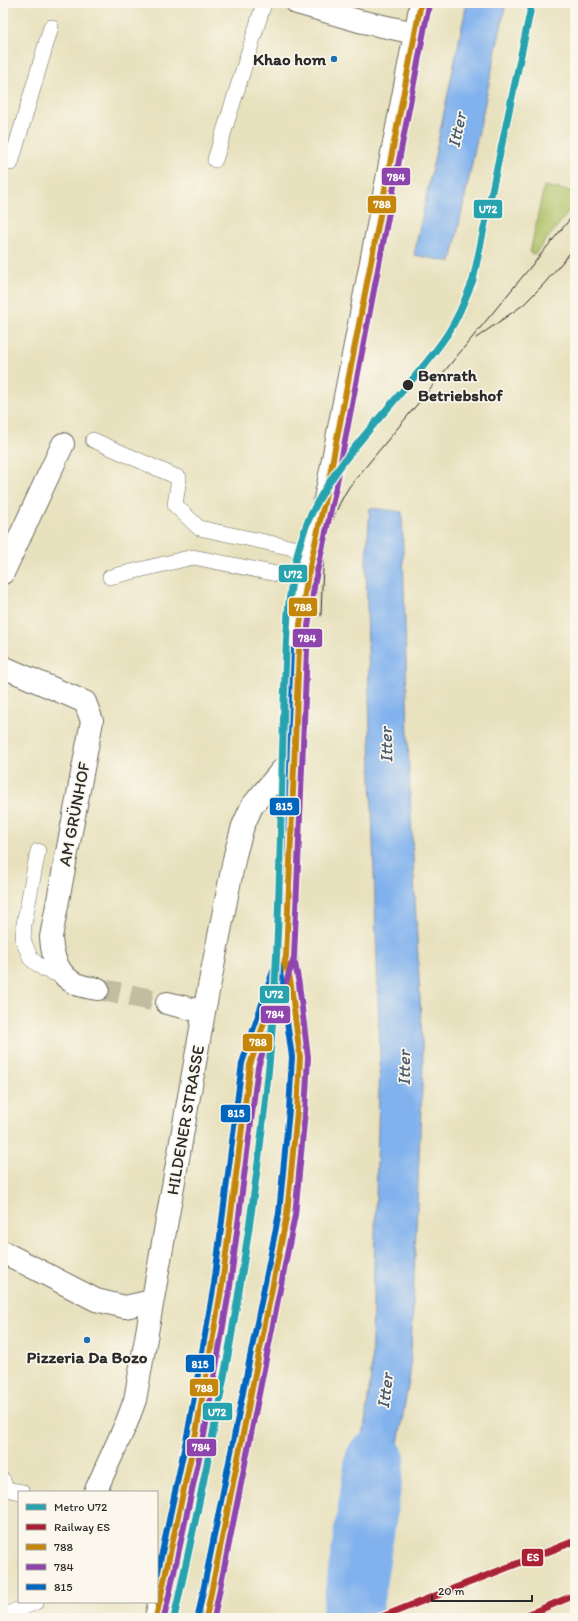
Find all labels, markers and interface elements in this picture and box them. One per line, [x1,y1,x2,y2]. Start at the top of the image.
place label: Khao hom [253,49,327,69]
marker: Khao hom [329,54,339,64]
water label: Itter [443,109,472,150]
line badge: 784 [381,167,411,186]
text: 784 [386,171,405,184]
line badge: 788 [367,195,397,214]
text: 788 [372,198,391,211]
line badge: U72 [473,199,503,219]
text: U72 [479,203,497,216]
place label: Benrath Betriebshof [418,365,503,405]
marker: Benrath Betriebshof [401,378,415,392]
line badge: U72 [278,564,308,583]
text: U72 [284,568,302,581]
line badge: 788 [288,597,318,617]
text: 788 [293,601,312,614]
line badge: 784 [292,628,323,648]
text: 784 [297,632,316,645]
water label: Itter [374,725,398,763]
street label: AM GRÜNHOF [54,760,94,868]
line badge: 815 [269,797,300,816]
text: 815 [276,800,293,813]
line badge: U72 [259,985,290,1004]
text: U72 [265,988,283,1001]
line badge: 784 [260,1005,291,1024]
text: 784 [265,1008,284,1021]
line badge: 788 [242,1033,273,1052]
text: 788 [248,1036,267,1049]
street label: HILDENER STRASSE [162,1043,208,1197]
water label: Itter [393,1049,415,1086]
line badge: 815 [220,1104,251,1123]
text: 815 [228,1107,245,1120]
marker: Pizzeria Da Bozo [82,1335,92,1345]
place label: Pizzeria Da Bozo [27,1347,148,1367]
line badge: 815 [185,1354,215,1373]
text: 815 [192,1358,209,1371]
water label: Itter [372,1370,398,1410]
line badge: 788 [189,1378,219,1397]
text: 788 [194,1382,213,1395]
line badge: U72 [202,1402,233,1421]
text: U72 [208,1406,226,1419]
line badge: 784 [186,1438,217,1457]
text: 784 [191,1441,210,1454]
legend [18,1491,158,1603]
text: Metro U72 [54,1500,108,1514]
text: Railway ES [54,1520,110,1534]
text: 788 [54,1540,74,1554]
line badge: ES [521,1548,544,1567]
text: ES [527,1551,539,1564]
text: 784 [54,1560,74,1574]
scale bar [432,1577,532,1603]
text: 815 [54,1580,72,1594]
text: 20 m [438,1584,465,1598]

